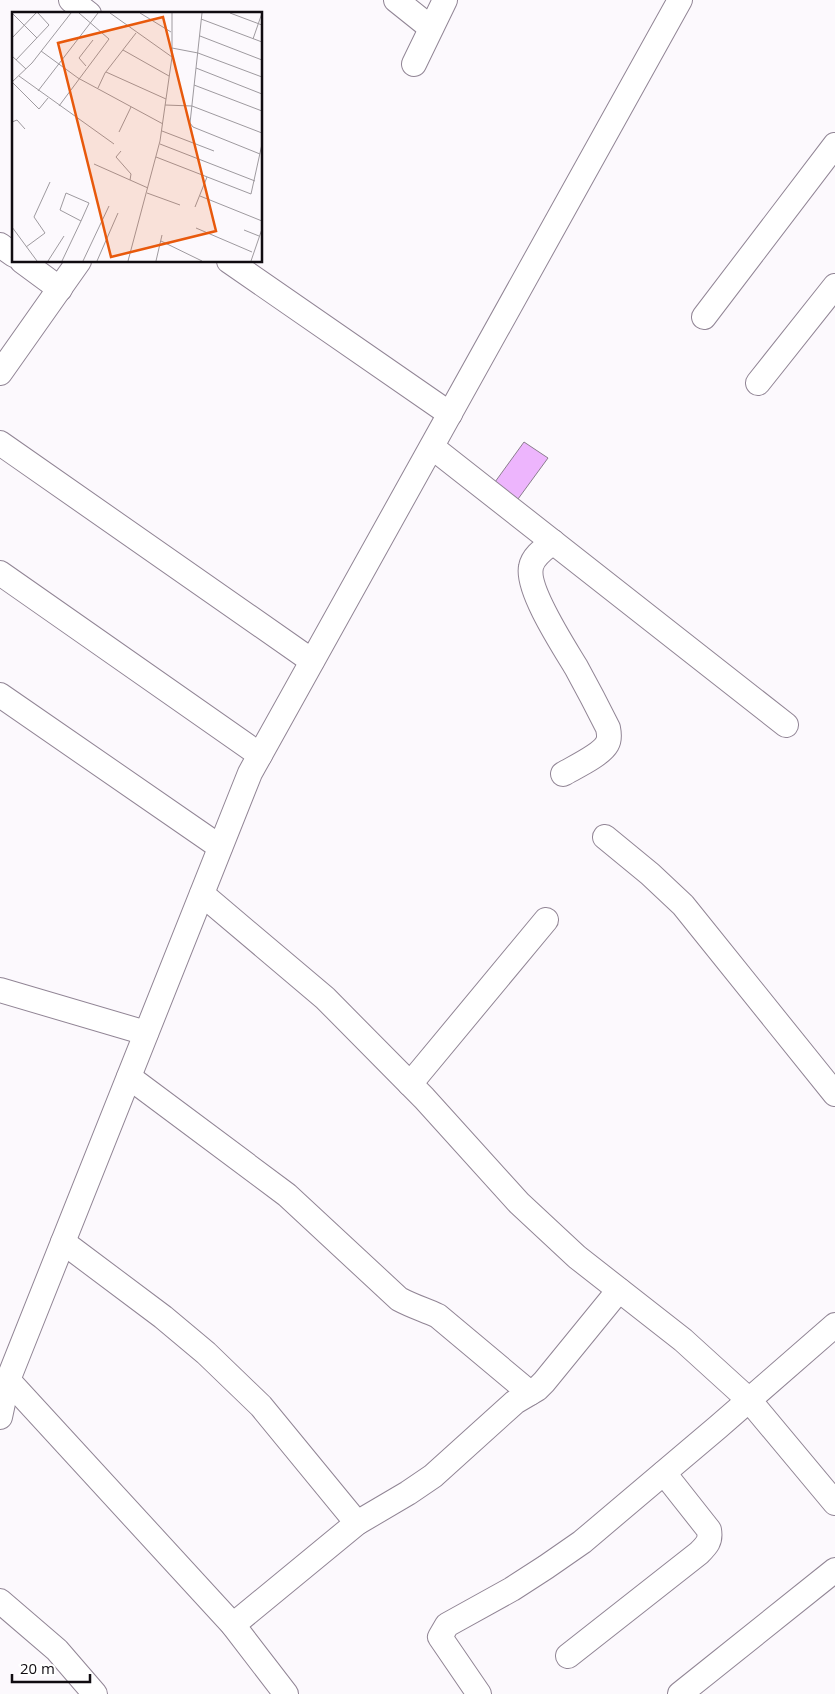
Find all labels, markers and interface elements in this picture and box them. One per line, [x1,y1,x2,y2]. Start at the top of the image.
inset map [12,12,262,262]
scale bar [12,1652,90,1684]
text: 20 m [20,1658,55,1678]

